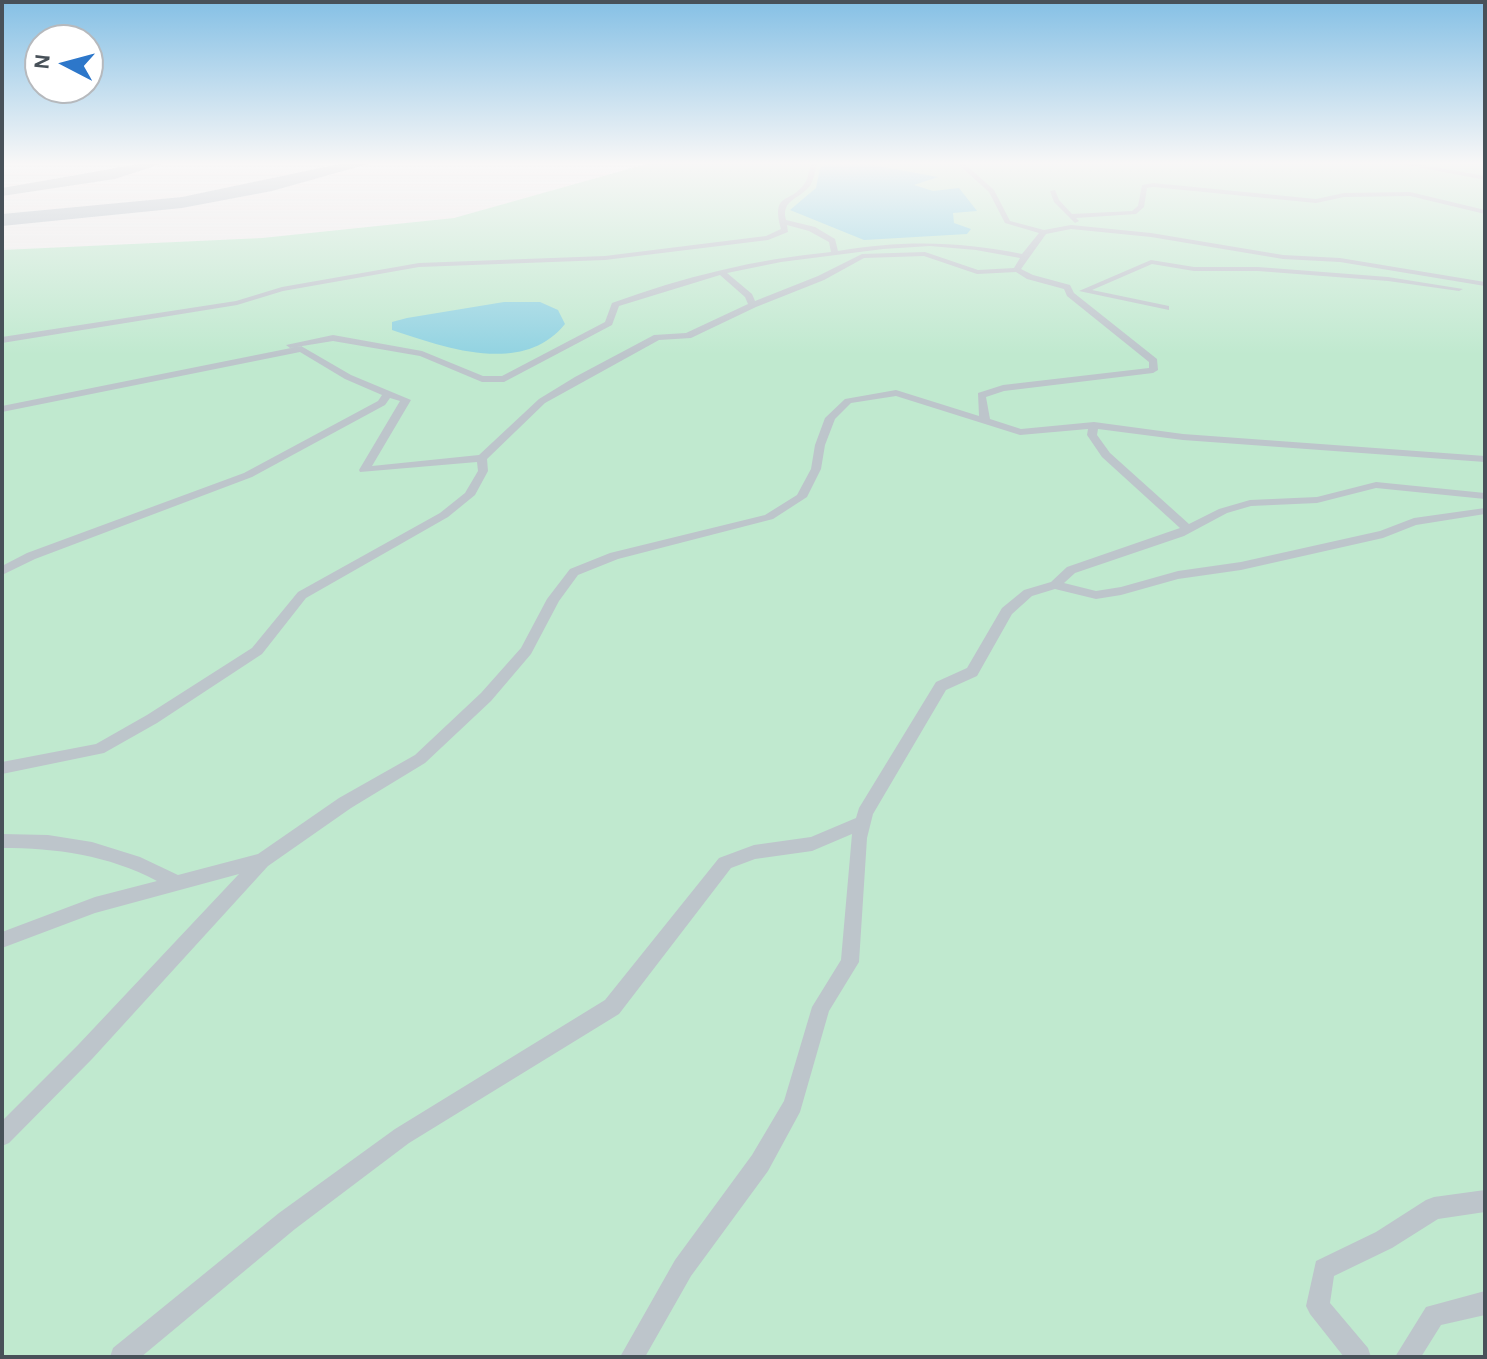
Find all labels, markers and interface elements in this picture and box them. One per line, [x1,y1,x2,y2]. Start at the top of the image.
north arrow [24,24,104,104]
text: N [30,53,54,70]

